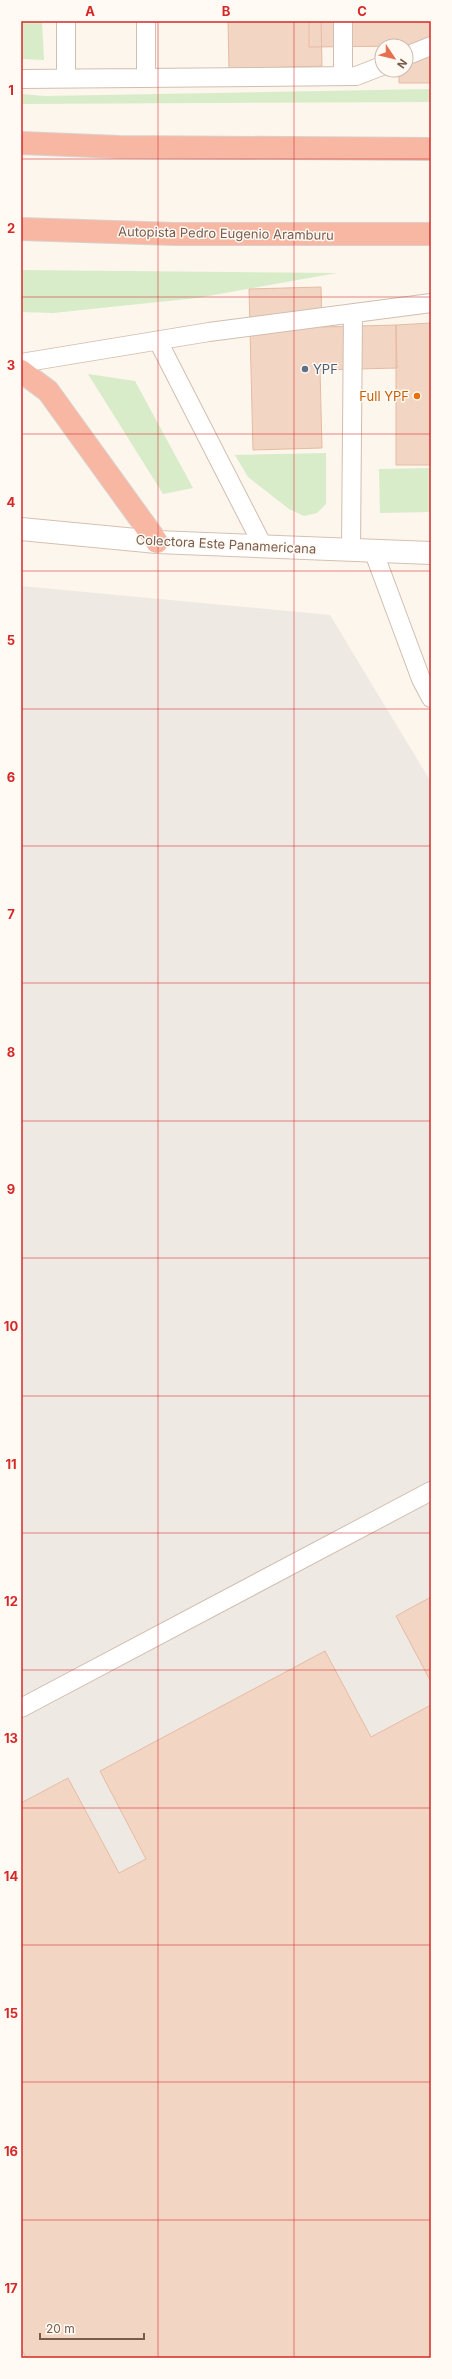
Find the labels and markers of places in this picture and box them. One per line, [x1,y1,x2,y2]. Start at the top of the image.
place label: YPF [313,361,338,377]
marker: YPF [300,364,310,374]
place label: Full YPF [359,388,409,404]
marker: Full YPF [412,391,422,401]

